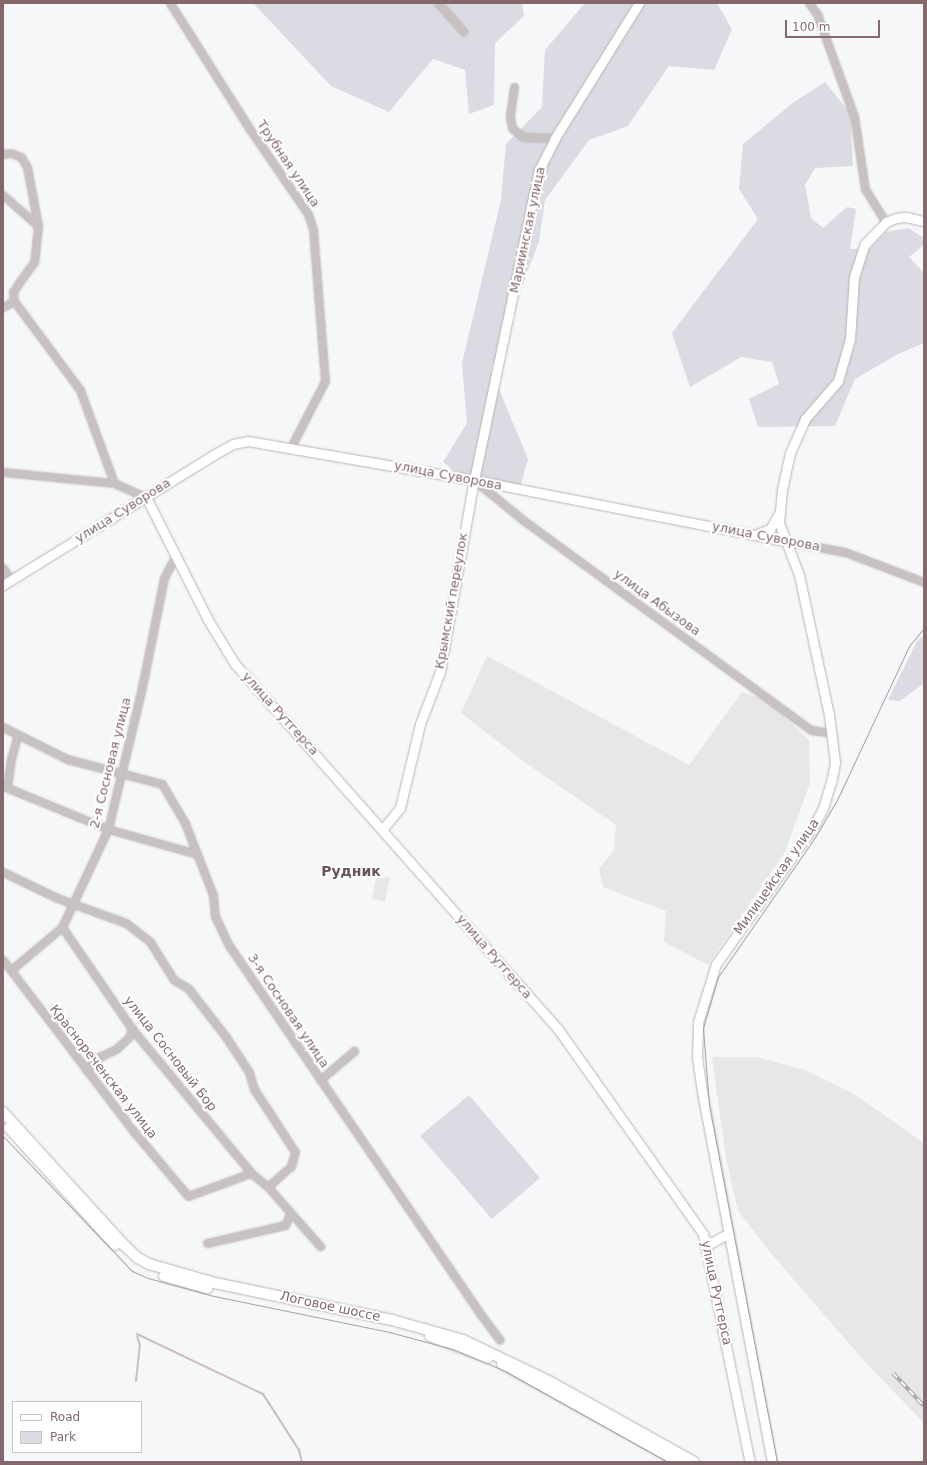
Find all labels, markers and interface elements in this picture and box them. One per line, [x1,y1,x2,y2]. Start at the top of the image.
scale bar [787,12,882,38]
text: 100 m [792,20,830,34]
street label: Трубная улица [253,118,323,210]
street label: Мариинская улица [507,165,549,295]
street label: улица Суворова [393,458,503,494]
street label: улица Суворова [72,475,174,547]
street label: улица Суворова [711,519,821,555]
street label: Крымский переулок [432,532,472,670]
street label: улица Абызова [611,566,703,640]
street label: улица Рутгерса [239,669,321,759]
street label: 2-я Сосновая улица [87,696,135,830]
street label: Милицейская улица [731,816,823,938]
district label: Рудник [321,863,381,879]
street label: улица Рутгерса [453,912,535,1002]
street label: 3-я Сосновая улица [244,951,332,1071]
street label: улица Сосновый Бор [120,993,220,1115]
street label: Краснореченская улица [46,1002,160,1142]
street label: улица Рутгерса [697,1239,735,1347]
street label: Логовое шоссе [278,1289,382,1325]
legend [12,1401,142,1453]
text: Road [50,1410,80,1424]
text: Park [50,1430,76,1444]

